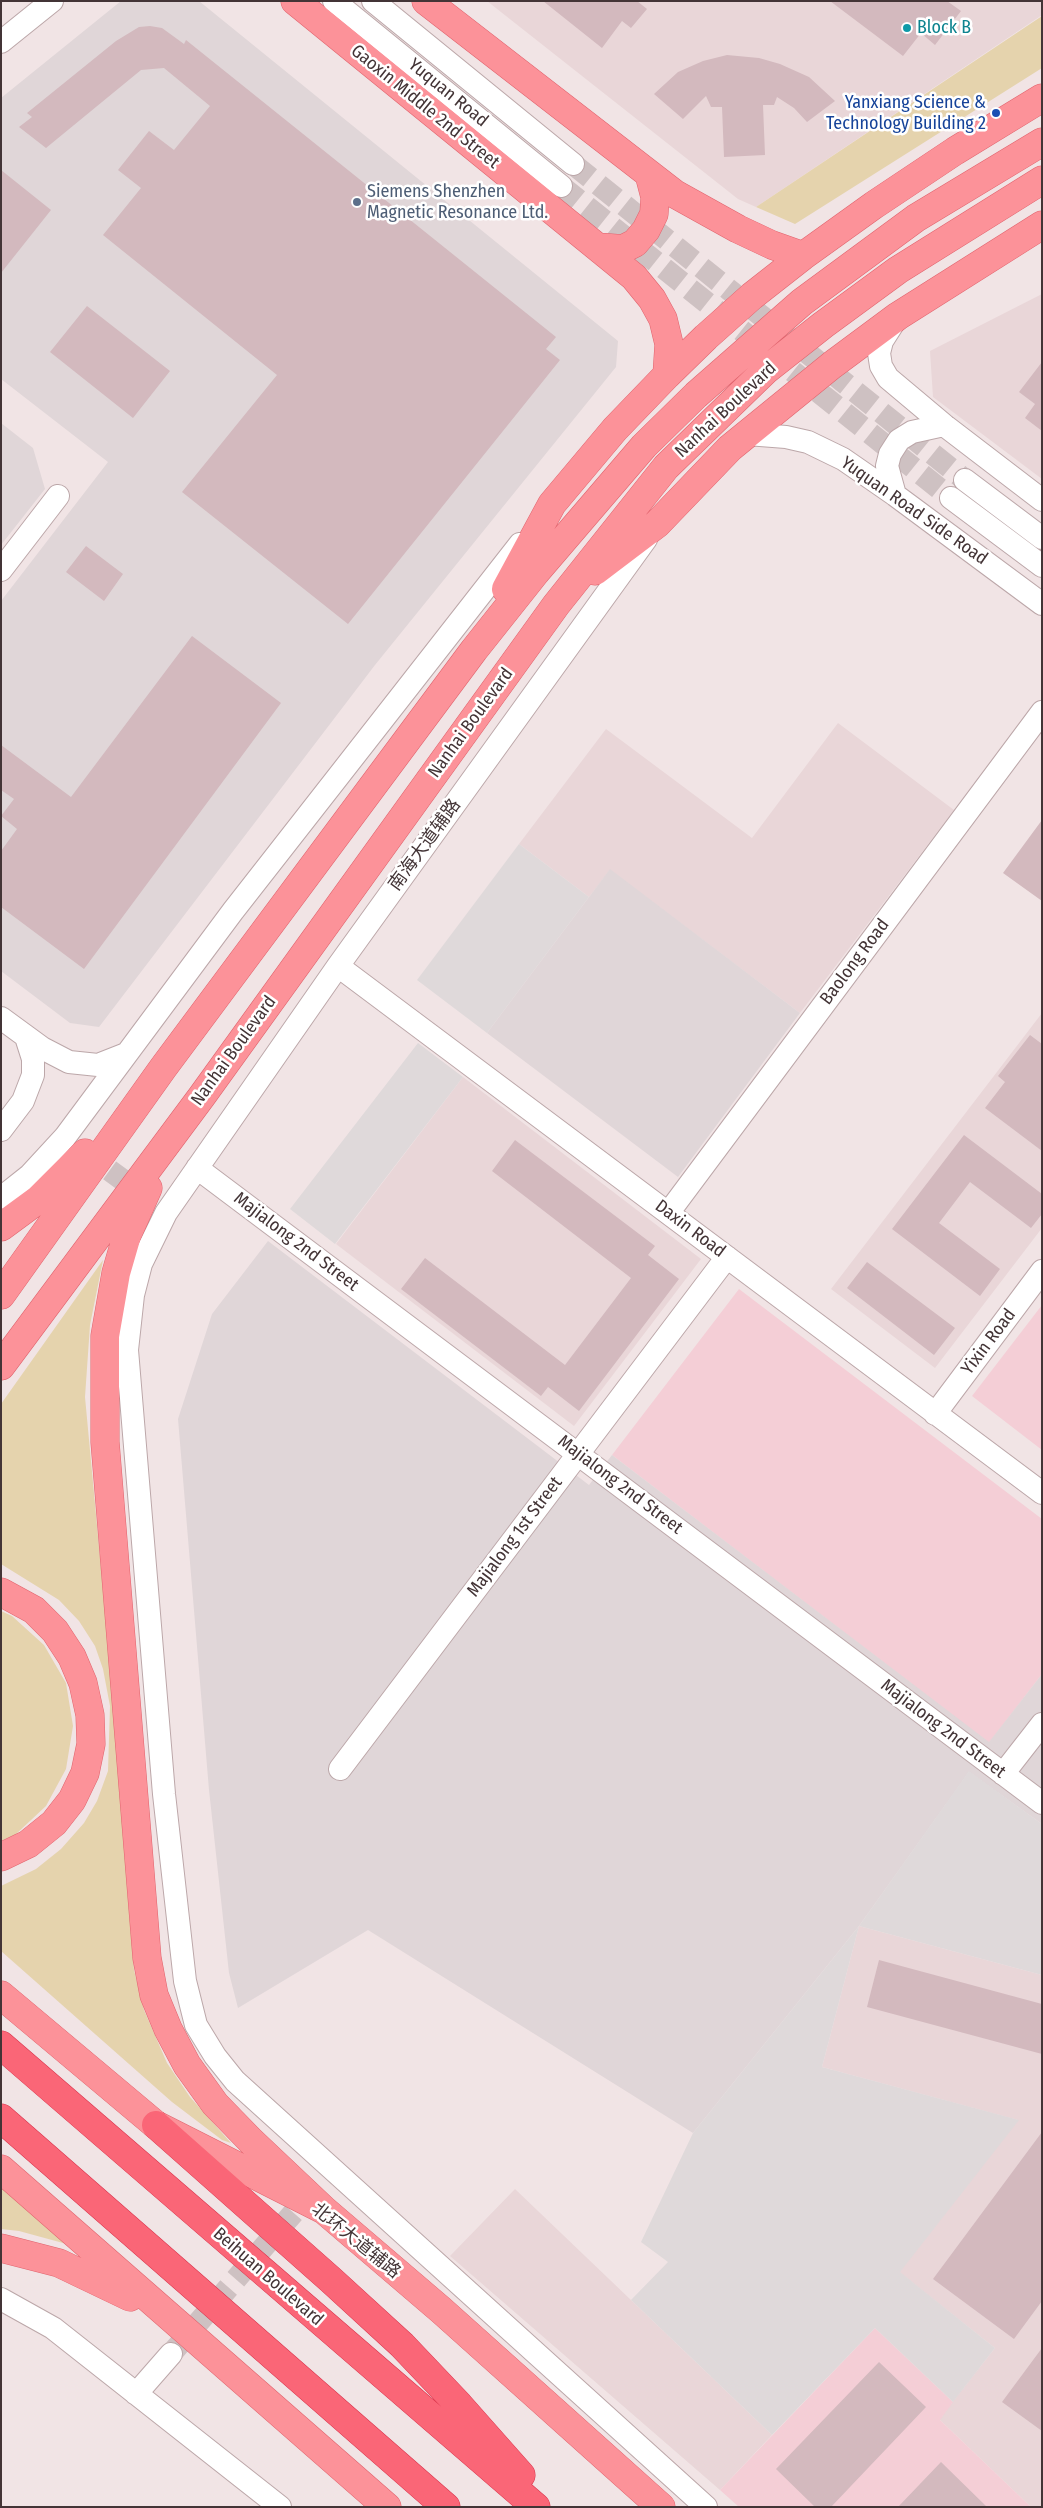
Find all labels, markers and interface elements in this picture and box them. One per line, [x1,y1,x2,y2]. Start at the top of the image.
place label: Block B [917,17,971,39]
marker: Block B [901,22,913,34]
street label: Gaoxin Middle 2nd Street [346,41,504,173]
street label: Yuquan Road [404,54,492,132]
place label: Yanxiang Science & Technology Building 2 [826,92,986,134]
marker: Yanxiang Science & Technology Building 2 [990,107,1002,119]
place label: Siemens Shenzhen Magnetic Resonance Ltd. [367,181,548,223]
marker: Siemens Shenzhen Magnetic Resonance Ltd. [351,196,363,208]
street label: Nanhai Boulevard [671,358,781,462]
street label: Yuquan Road Side Road [836,452,992,570]
street label: Nanhai Boulevard [424,664,518,782]
street label: 南海大道辅路 [385,795,465,895]
street label: Baolong Road [816,915,894,1009]
street label: Nanhai Boulevard [187,992,281,1110]
street label: Majialong 2nd Street [229,1188,363,1296]
street label: Daxin Road [651,1196,729,1262]
street label: Yixin Road [957,1305,1021,1379]
street label: Majialong 2nd Street [553,1431,687,1539]
street label: Majialong 1st Street [463,1473,567,1601]
street label: Majialong 2nd Street [876,1675,1010,1783]
street label: 北环大道辅路 [307,2199,405,2283]
street label: Beihuan Boulevard [208,2223,328,2331]

